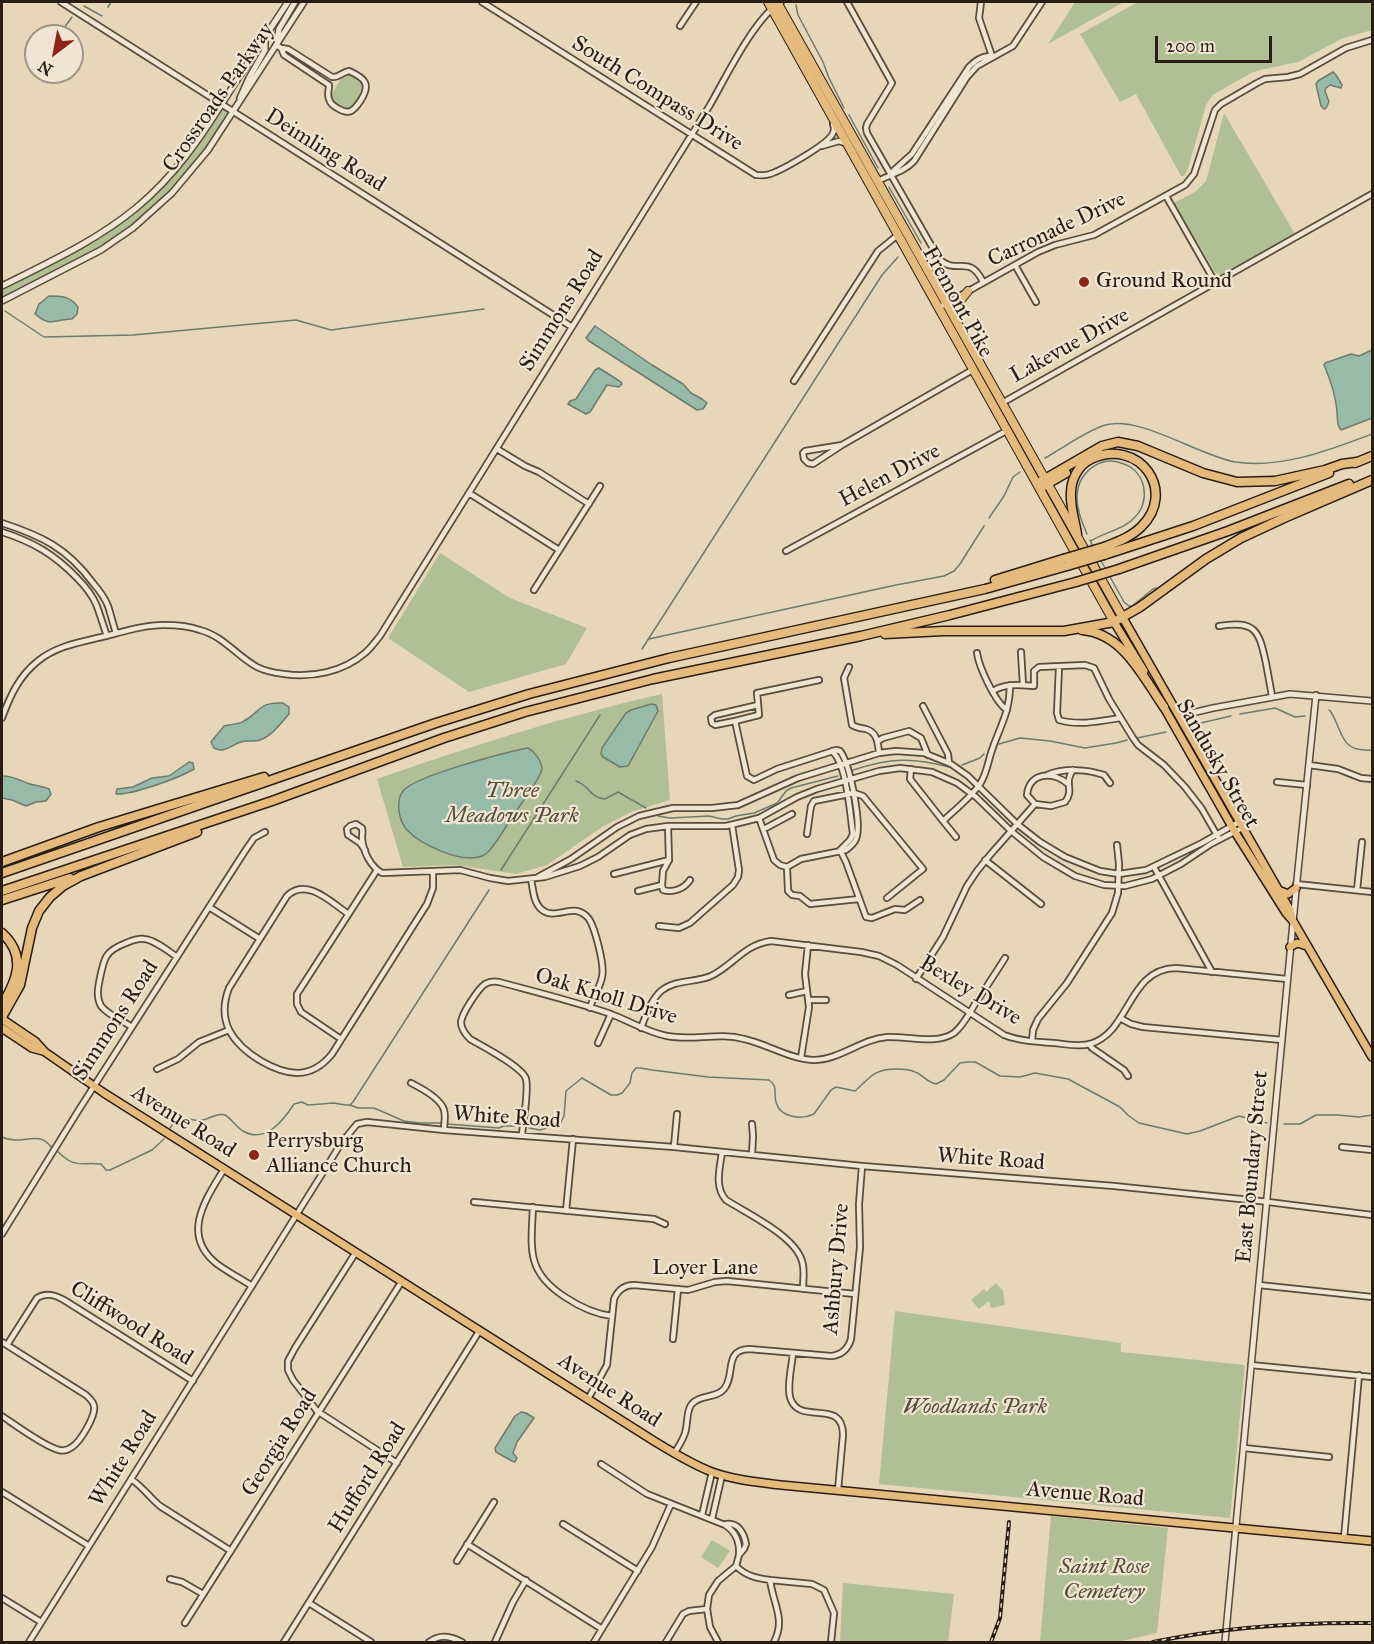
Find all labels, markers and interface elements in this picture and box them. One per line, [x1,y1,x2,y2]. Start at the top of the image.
street label: Crossroads Parkway [158,18,280,178]
north arrow [24,24,84,84]
scale bar [1158,24,1275,62]
street label: South Compass Drive [566,31,748,157]
text: 200 m [1166,35,1215,57]
text: N [34,56,56,80]
street label: Deimling Road [260,104,390,198]
street label: Carronade Drive [984,187,1130,273]
street label: Fremont Pike [916,242,998,362]
street label: Simmons Road [514,245,610,377]
place label: Ground Round [1096,269,1232,295]
marker: Ground Round [1077,275,1091,289]
street label: Lakevue Drive [1006,303,1134,389]
street label: Helen Drive [835,438,945,514]
street label: Sandusky Street [1169,695,1265,833]
park label: Three Meadows Park [445,779,579,830]
street label: Bexley Drive [914,950,1026,1032]
street label: Simmons Road [67,956,165,1086]
street label: Oak Knoll Drive [532,963,680,1031]
street label: East Boundary Street [1231,1070,1275,1264]
street label: Avenue Road [126,1080,240,1164]
street label: White Road [452,1101,562,1135]
place label: Perrysburg Alliance Church [266,1129,412,1180]
street label: White Road [936,1143,1046,1177]
marker: Perrysburg Alliance Church [247,1148,261,1162]
street label: Ashbury Drive [818,1202,856,1336]
street label: Loyer Lane [652,1256,758,1282]
street label: Cliffwood Road [65,1276,197,1372]
street label: Avenue Road [552,1348,666,1434]
street label: Georgia Road [237,1384,323,1502]
park label: Woodlands Park [903,1395,1047,1421]
street label: White Road [84,1406,164,1512]
street label: Hufford Road [324,1418,412,1538]
street label: Avenue Road [1025,1477,1145,1513]
park label: Saint Rose Cemetery [1059,1555,1149,1606]

